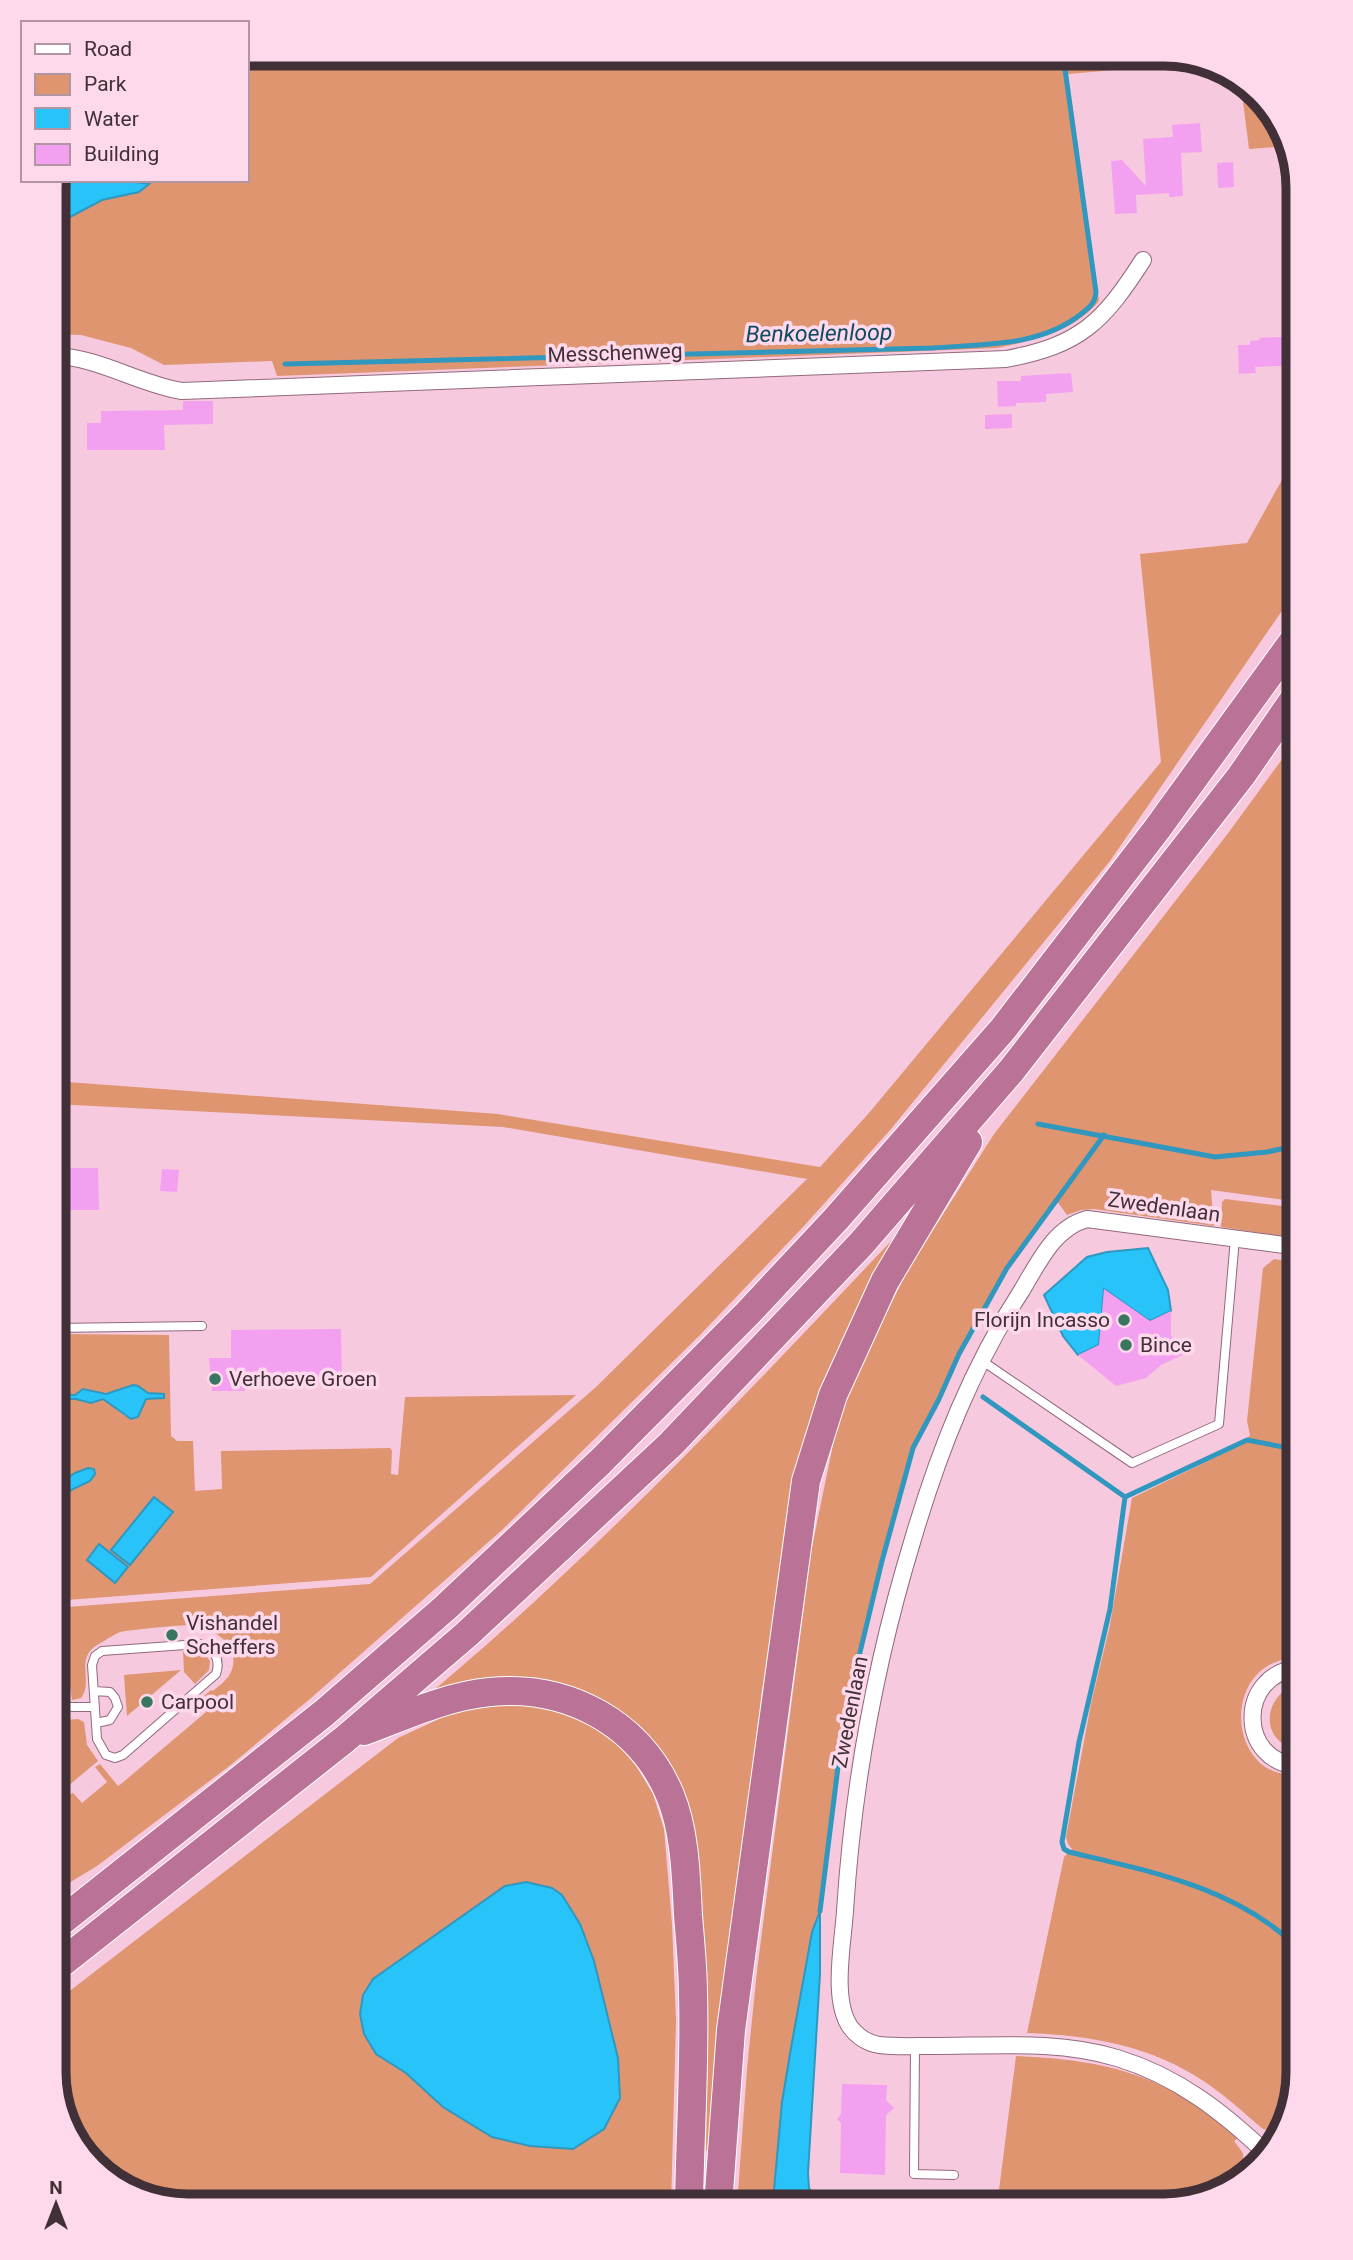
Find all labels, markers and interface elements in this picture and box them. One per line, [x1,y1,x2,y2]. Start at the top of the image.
legend [21,21,248,182]
text: Road [84,37,132,61]
text: Park [84,72,127,96]
text: Water [84,107,139,131]
text: Building [84,142,159,166]
water label: Benkoelenloop [745,319,893,348]
street label: Messchenweg [547,339,683,367]
street label: Zwedenlaan [1106,1187,1222,1227]
place label: Florijn Incasso [974,1308,1110,1332]
marker: Florijn Incasso [1116,1312,1132,1328]
place label: Bince [1140,1333,1192,1357]
marker: Bince [1118,1337,1134,1353]
place label: Verhoeve Groen [229,1367,377,1391]
marker: Verhoeve Groen [207,1371,223,1387]
place label: Vishandel Scheffers [186,1611,278,1659]
marker: Vishandel Scheffers [164,1627,180,1643]
street label: Zwedenlaan [827,1654,873,1770]
place label: Carpool [161,1690,234,1714]
marker: Carpool [139,1694,155,1710]
north arrow [21,2169,91,2239]
text: N [49,2176,63,2199]

